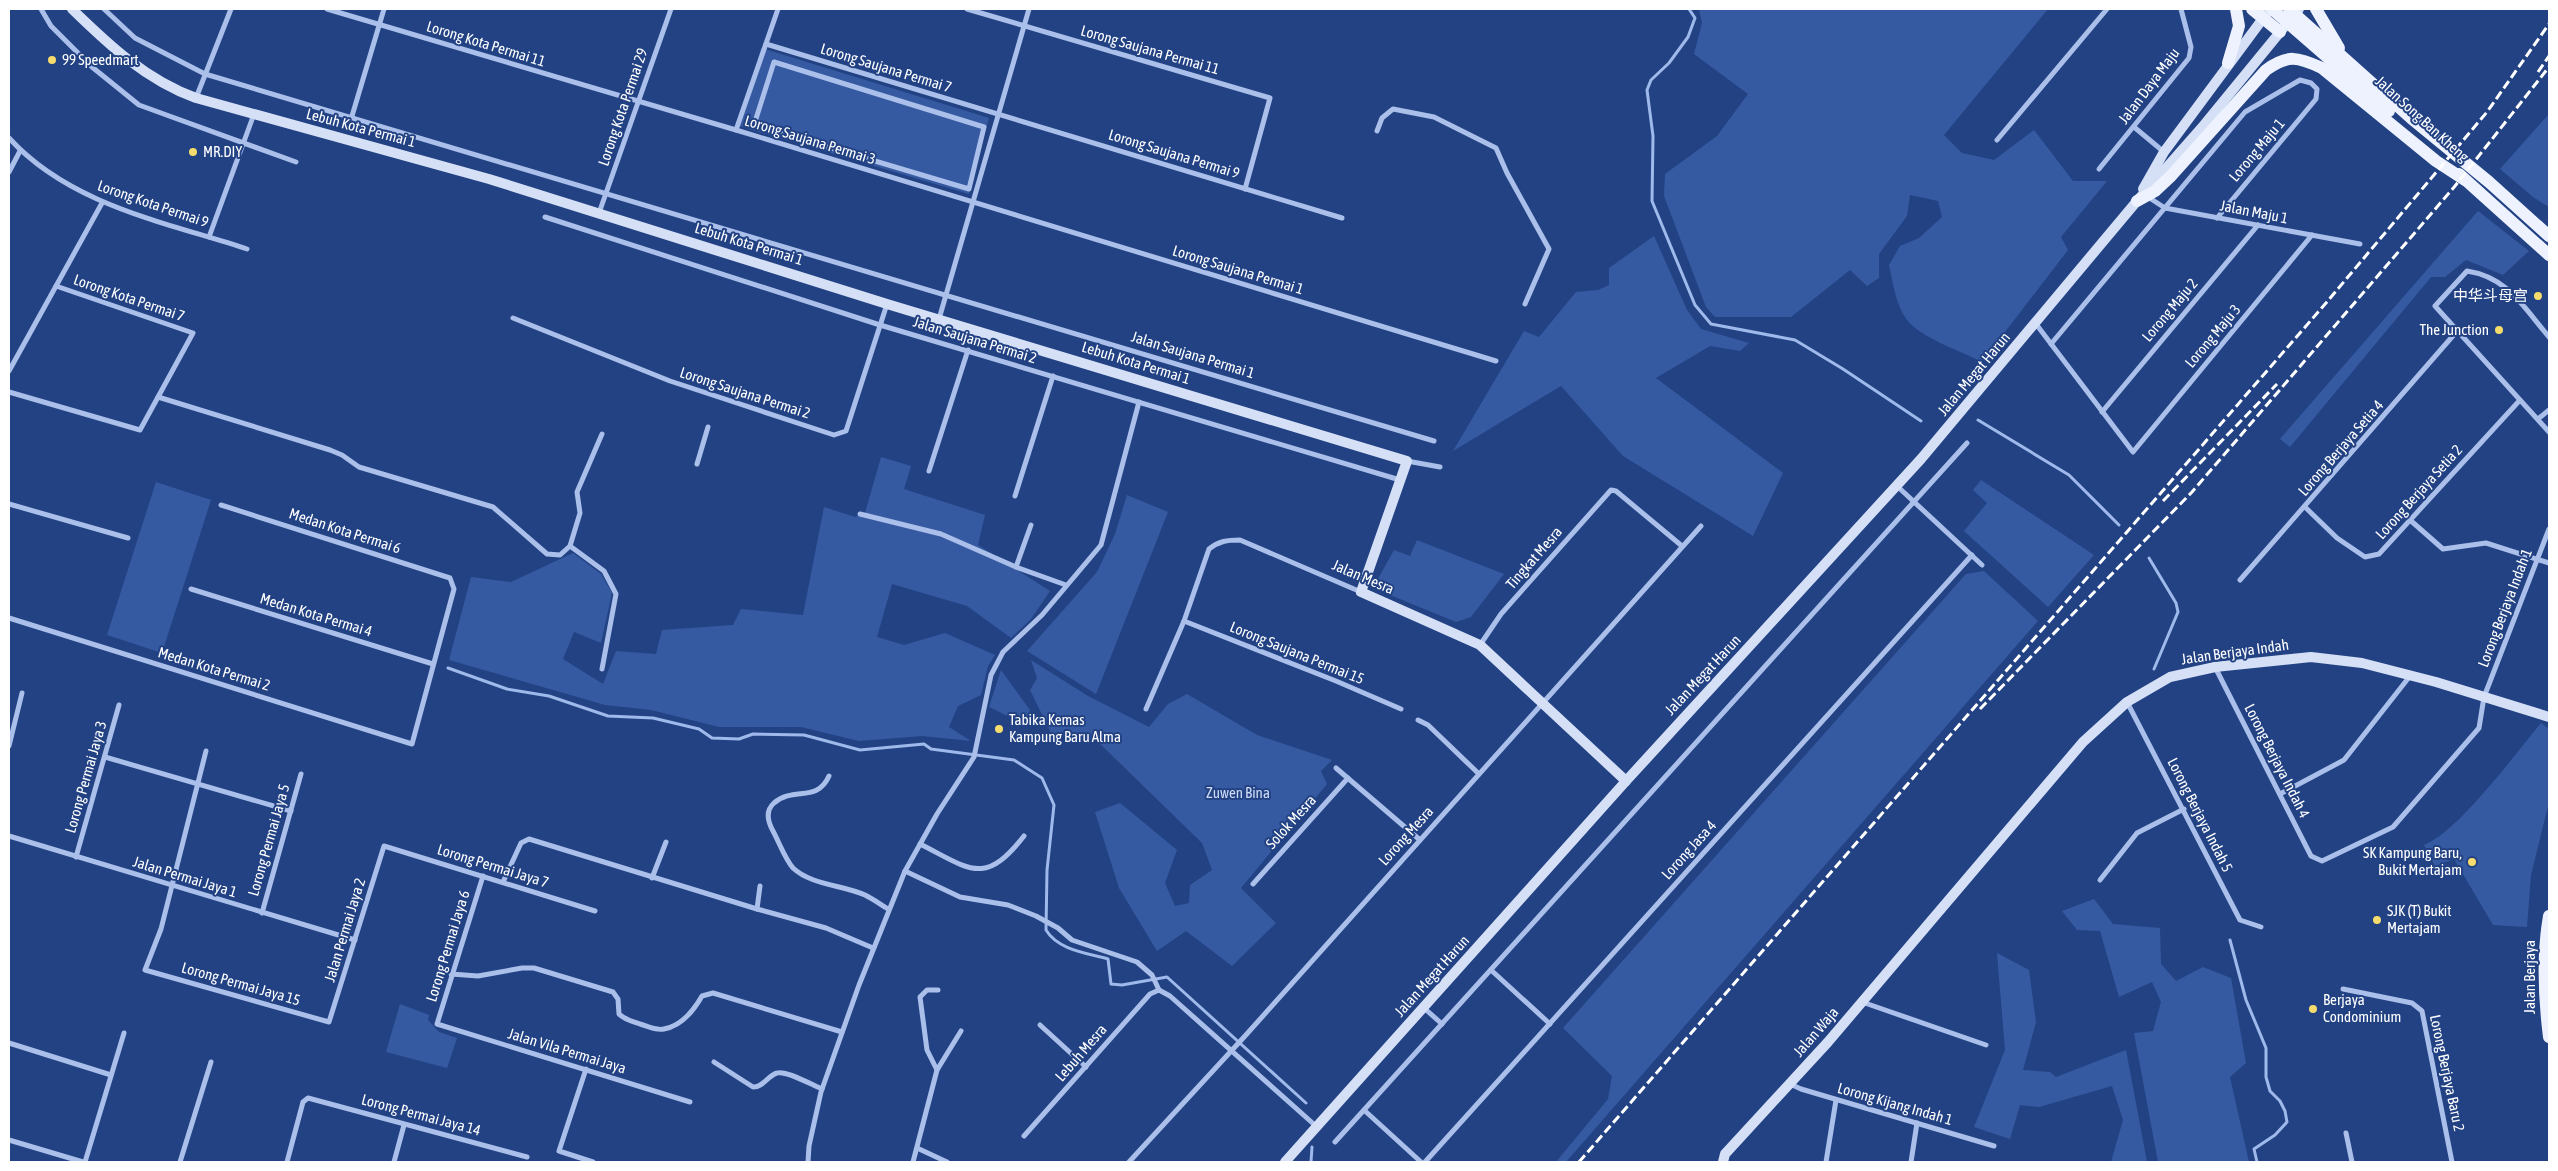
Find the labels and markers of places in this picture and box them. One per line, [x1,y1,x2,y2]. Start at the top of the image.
place label: 99 Speedmart [62,51,139,68]
marker: 99 Speedmart [46,54,58,66]
place label: MR.DIY [203,143,242,160]
marker: MR.DIY [187,146,199,158]
place label: 中华斗母宫 [2453,287,2528,304]
marker: 中华斗母宫 [2532,290,2544,302]
place label: The Junction [2420,321,2489,338]
marker: The Junction [2493,324,2505,336]
place label: Tabika Kemas Kampung Baru Alma [1009,711,1121,745]
marker: Tabika Kemas Kampung Baru Alma [993,723,1005,735]
place label: SK Kampung Baru, Bukit Mertajam [2363,844,2462,878]
marker: SK Kampung Baru, Bukit Mertajam [2466,856,2478,868]
place label: SJK (T) Bukit Mertajam [2387,902,2452,936]
marker: SJK (T) Bukit Mertajam [2371,914,2383,926]
place label: Berjaya Condominium [2323,991,2401,1025]
marker: Berjaya Condominium [2307,1003,2319,1015]

